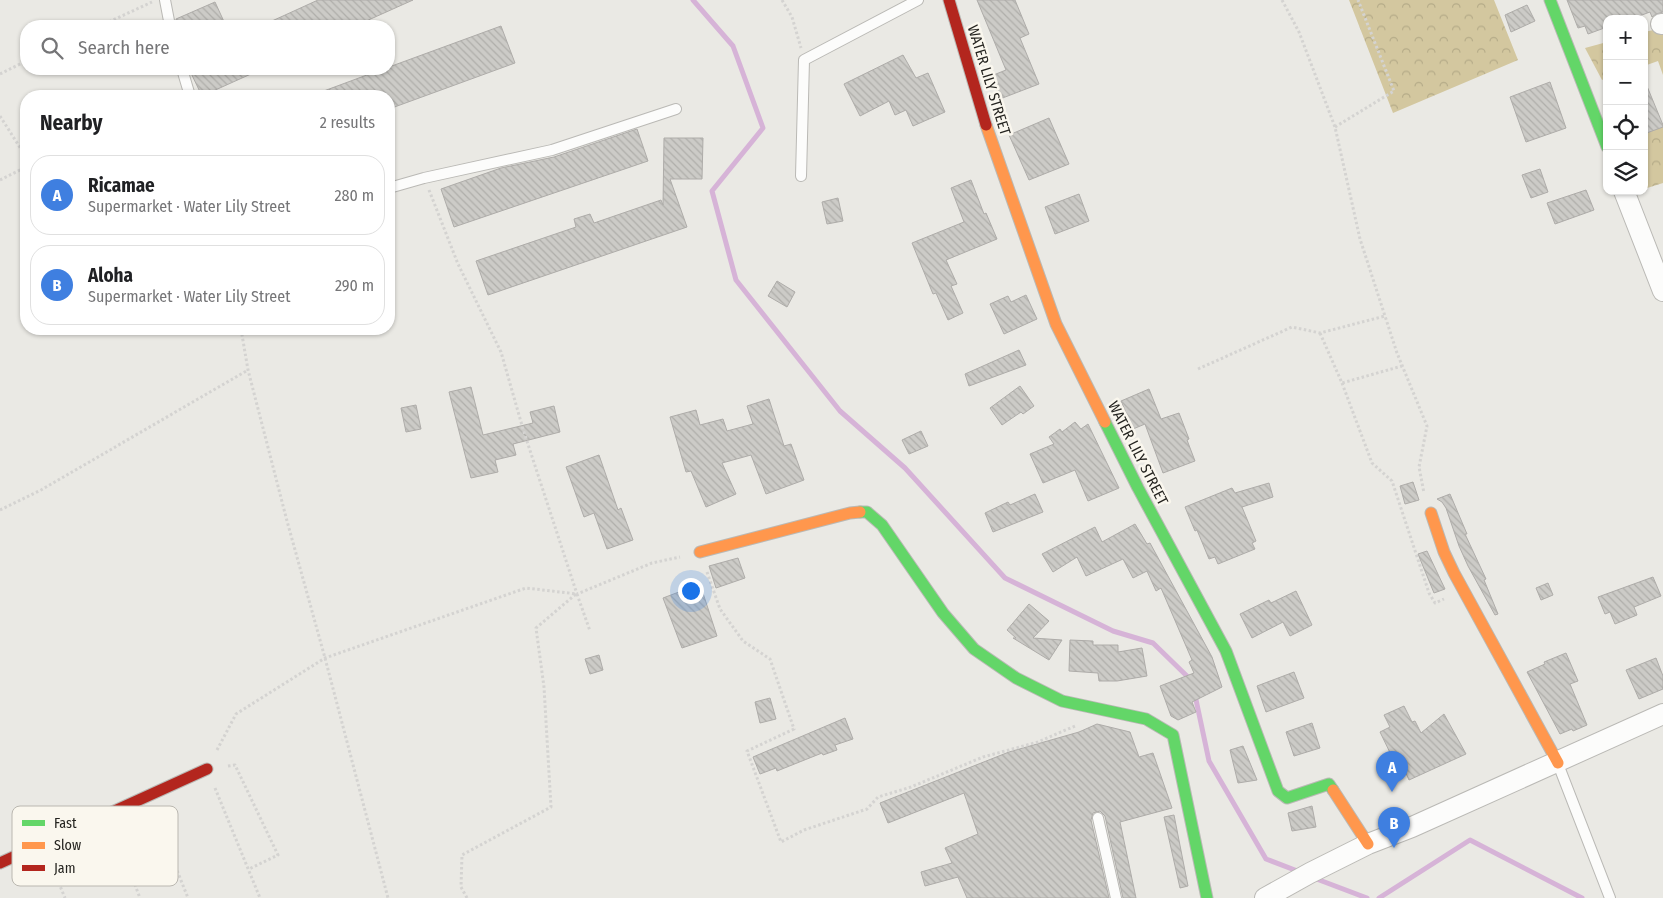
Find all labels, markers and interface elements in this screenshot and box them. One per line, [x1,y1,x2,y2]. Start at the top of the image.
map controls [1603,15,1648,195]
button: + [1603,15,1648,60]
search box [20,20,395,75]
street label: WATER LILY STREET [964,23,1014,137]
icon: search [38,34,66,62]
text: Search here [78,36,170,59]
button: − [1603,60,1648,105]
button: locate [1603,105,1648,150]
text: Nearby [40,110,102,136]
text: 2 results [320,113,375,132]
button: layers [1603,150,1648,195]
text: Ricamae [88,174,155,197]
text: A [53,186,61,205]
text: 280 m [335,186,374,205]
text: Supermarket · Water Lily Street [88,197,290,216]
text: Aloha [88,264,133,287]
text: B [53,276,61,295]
text: 290 m [335,276,374,295]
text: Supermarket · Water Lily Street [88,287,290,306]
street label: WATER LILY STREET [1104,398,1172,508]
your location [678,578,704,604]
pin: A [1376,751,1408,792]
legend [12,806,178,886]
pin: B [1378,807,1410,848]
text: Fast [54,815,77,832]
text: Slow [54,837,81,854]
text: Jam [54,860,75,877]

